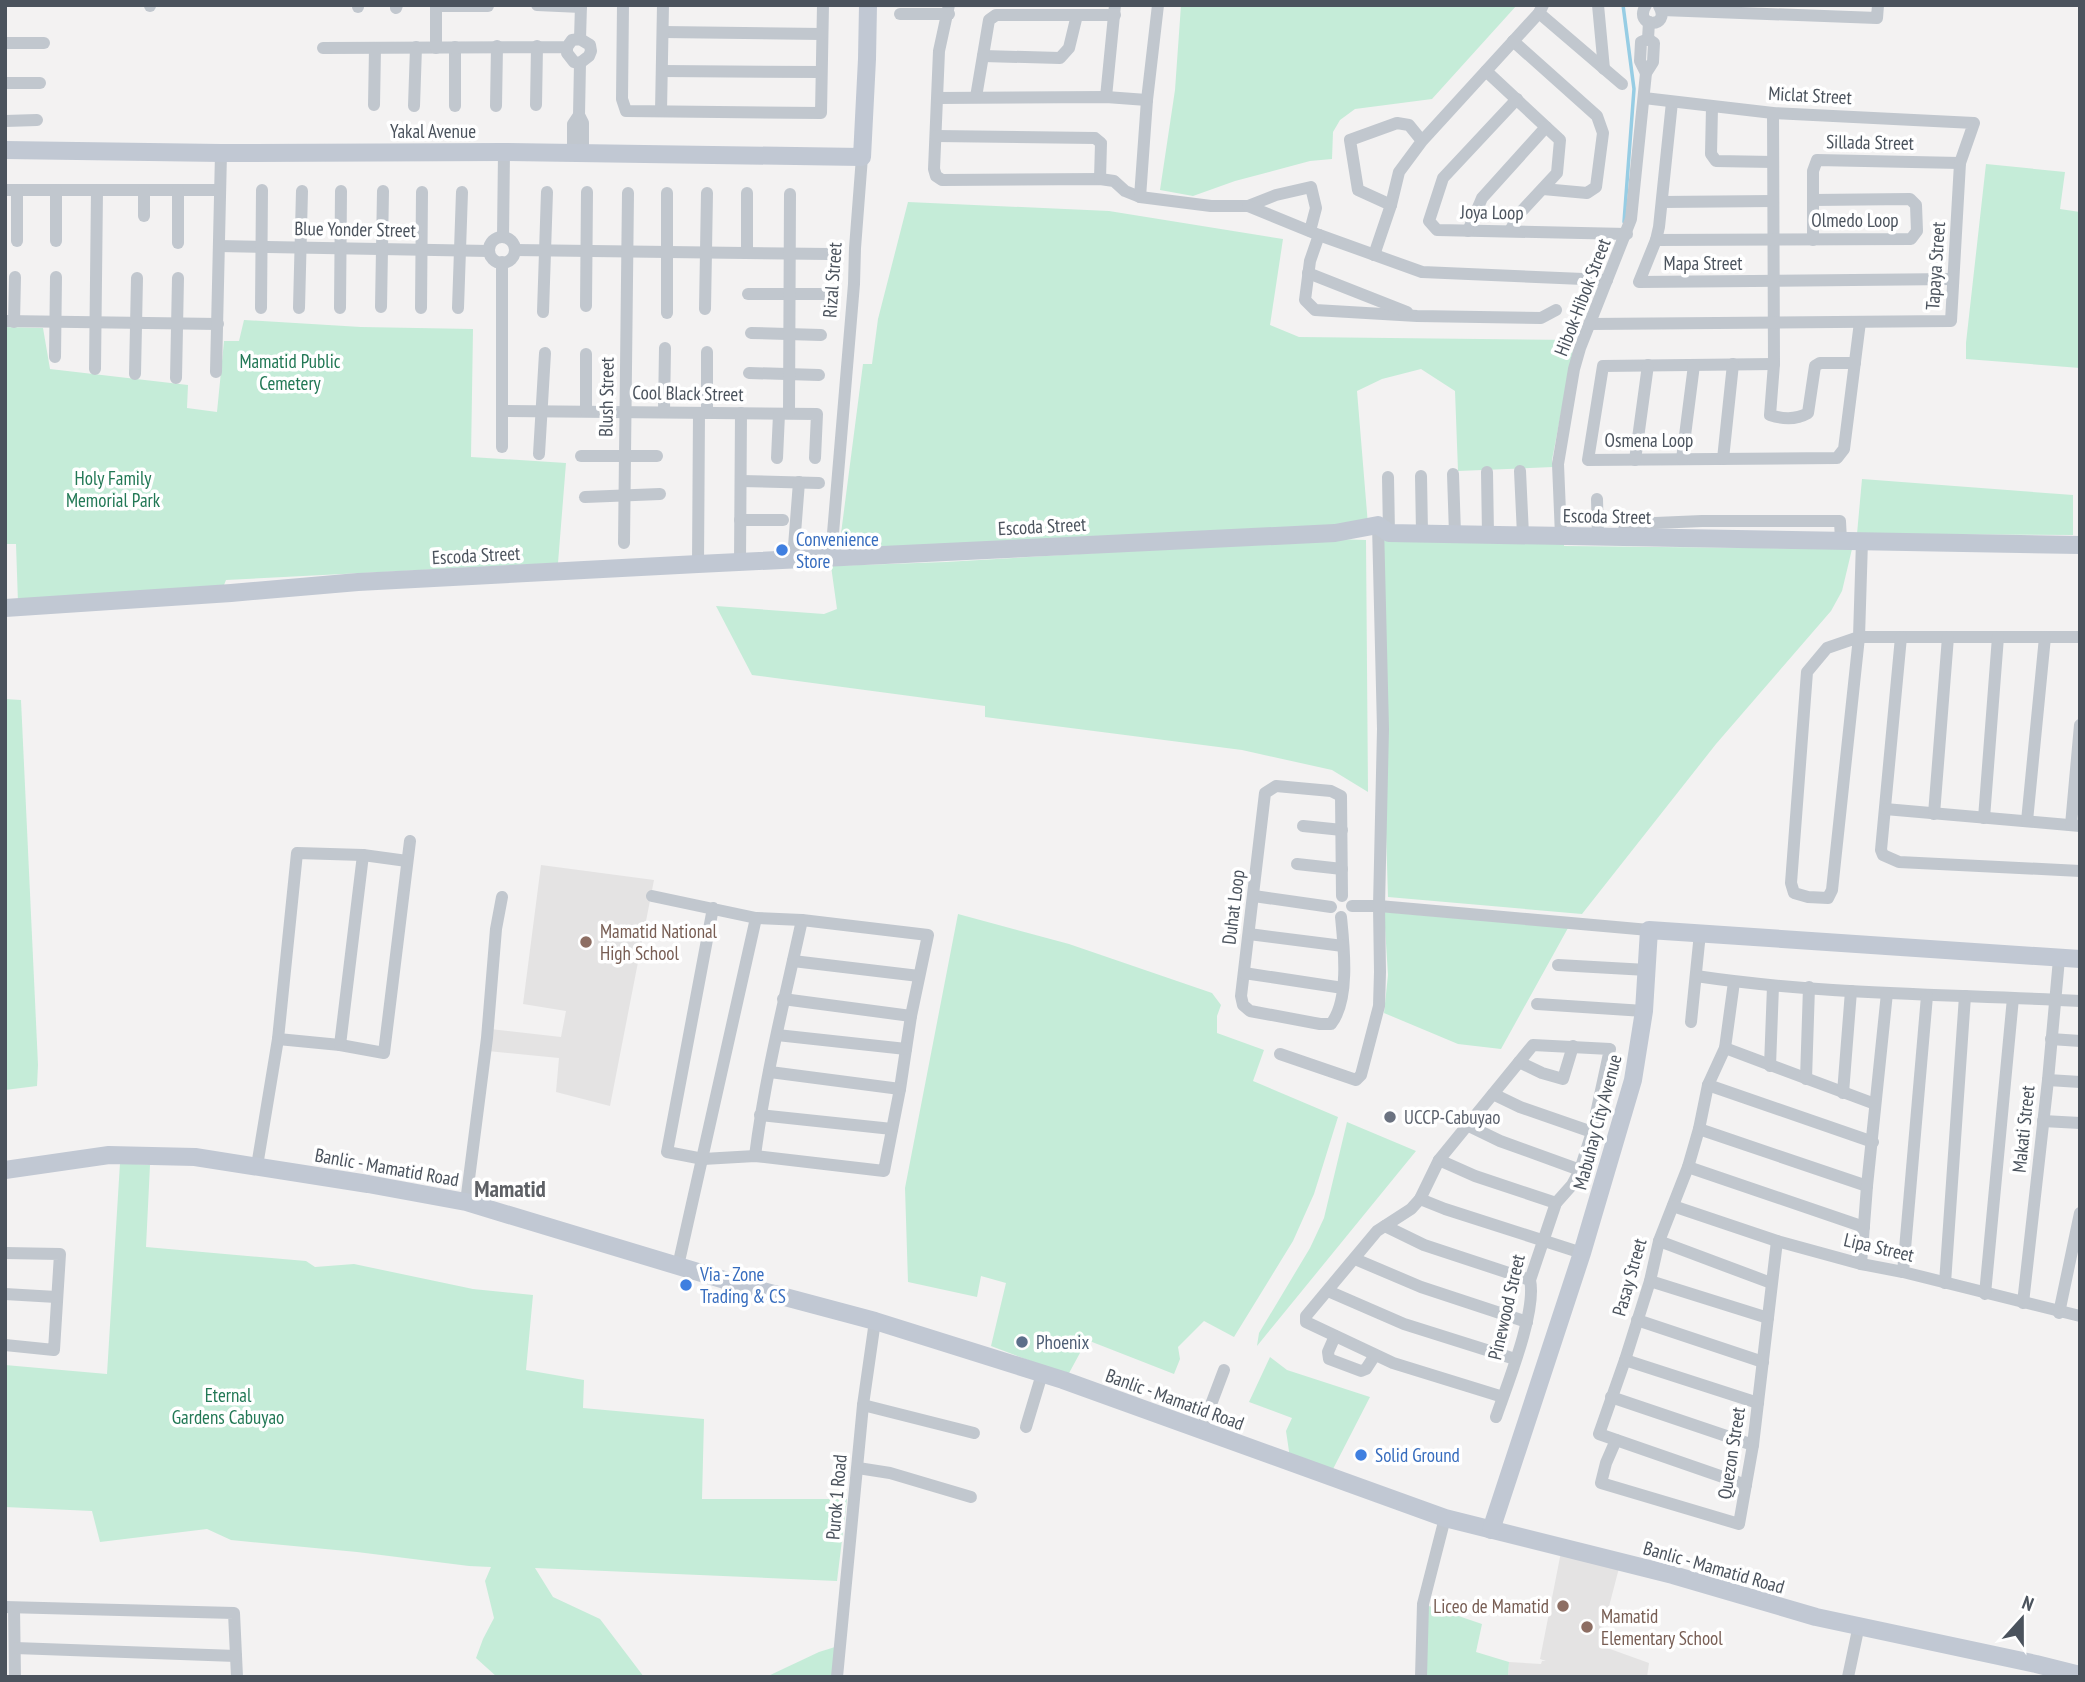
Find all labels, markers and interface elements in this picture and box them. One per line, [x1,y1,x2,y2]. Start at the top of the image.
street label: Miclat Street [1768,81,1853,109]
street label: Yakal Avenue [390,119,476,143]
street label: Sillada Street [1826,129,1915,155]
street label: Joya Loop [1459,199,1524,225]
street label: Olmedo Loop [1811,208,1899,232]
street label: Blue Yonder Street [294,216,417,242]
street label: Tapaya Street [1920,220,1950,311]
street label: Hibok-Hibok Street [1549,234,1616,359]
street label: Rizal Street [817,241,847,318]
street label: Mapa Street [1664,251,1743,275]
park label: Mamatid Public Cemetery [239,349,341,395]
street label: Blush Street [593,356,619,437]
street label: Cool Black Street [632,380,744,406]
street label: Osmena Loop [1605,428,1693,452]
park label: Holy Family Memorial Park [66,466,161,512]
street label: Escoda Street [1563,503,1652,529]
street label: Escoda Street [997,512,1088,540]
place label: Convenience Store [796,527,879,573]
street label: Escoda Street [431,541,522,569]
marker: Convenience Store [774,542,790,558]
street label: Duhat Loop [1217,868,1249,946]
place label: Mamatid National High School [600,919,718,965]
marker: Mamatid National High School [578,934,594,950]
street label: Mabuhay City Avenue [1567,1052,1627,1192]
street label: Makati Street [2006,1084,2040,1174]
place label: UCCP-Cabuyao [1404,1105,1500,1129]
marker: UCCP-Cabuyao [1382,1109,1398,1125]
street label: Banlic - Mamatid Road [313,1143,461,1191]
district label: Mamatid [474,1174,546,1203]
street label: Lipa Street [1842,1227,1917,1267]
street label: Pasay Street [1606,1235,1652,1319]
street label: Pinewood Street [1482,1251,1530,1362]
place label: Via - Zone Trading & CS [699,1262,786,1308]
marker: Via - Zone Trading & CS [678,1277,694,1293]
place label: Phoenix [1036,1330,1089,1354]
marker: Phoenix [1014,1334,1030,1350]
street label: Banlic - Mamatid Road [1102,1363,1248,1435]
park label: Eternal Gardens Cabuyao [172,1383,284,1429]
street label: Quezon Street [1712,1404,1750,1501]
place label: Solid Ground [1375,1443,1460,1467]
marker: Solid Ground [1353,1447,1369,1463]
street label: Purok 1 Road [820,1453,852,1541]
street label: Banlic - Mamatid Road [1641,1535,1787,1599]
north arrow [1987,1584,2057,1654]
text: N [2019,1590,2037,1616]
place label: Liceo de Mamatid [1433,1594,1549,1618]
marker: Liceo de Mamatid [1555,1598,1571,1614]
place label: Mamatid Elementary School [1601,1604,1723,1650]
marker: Mamatid Elementary School [1579,1619,1595,1635]

